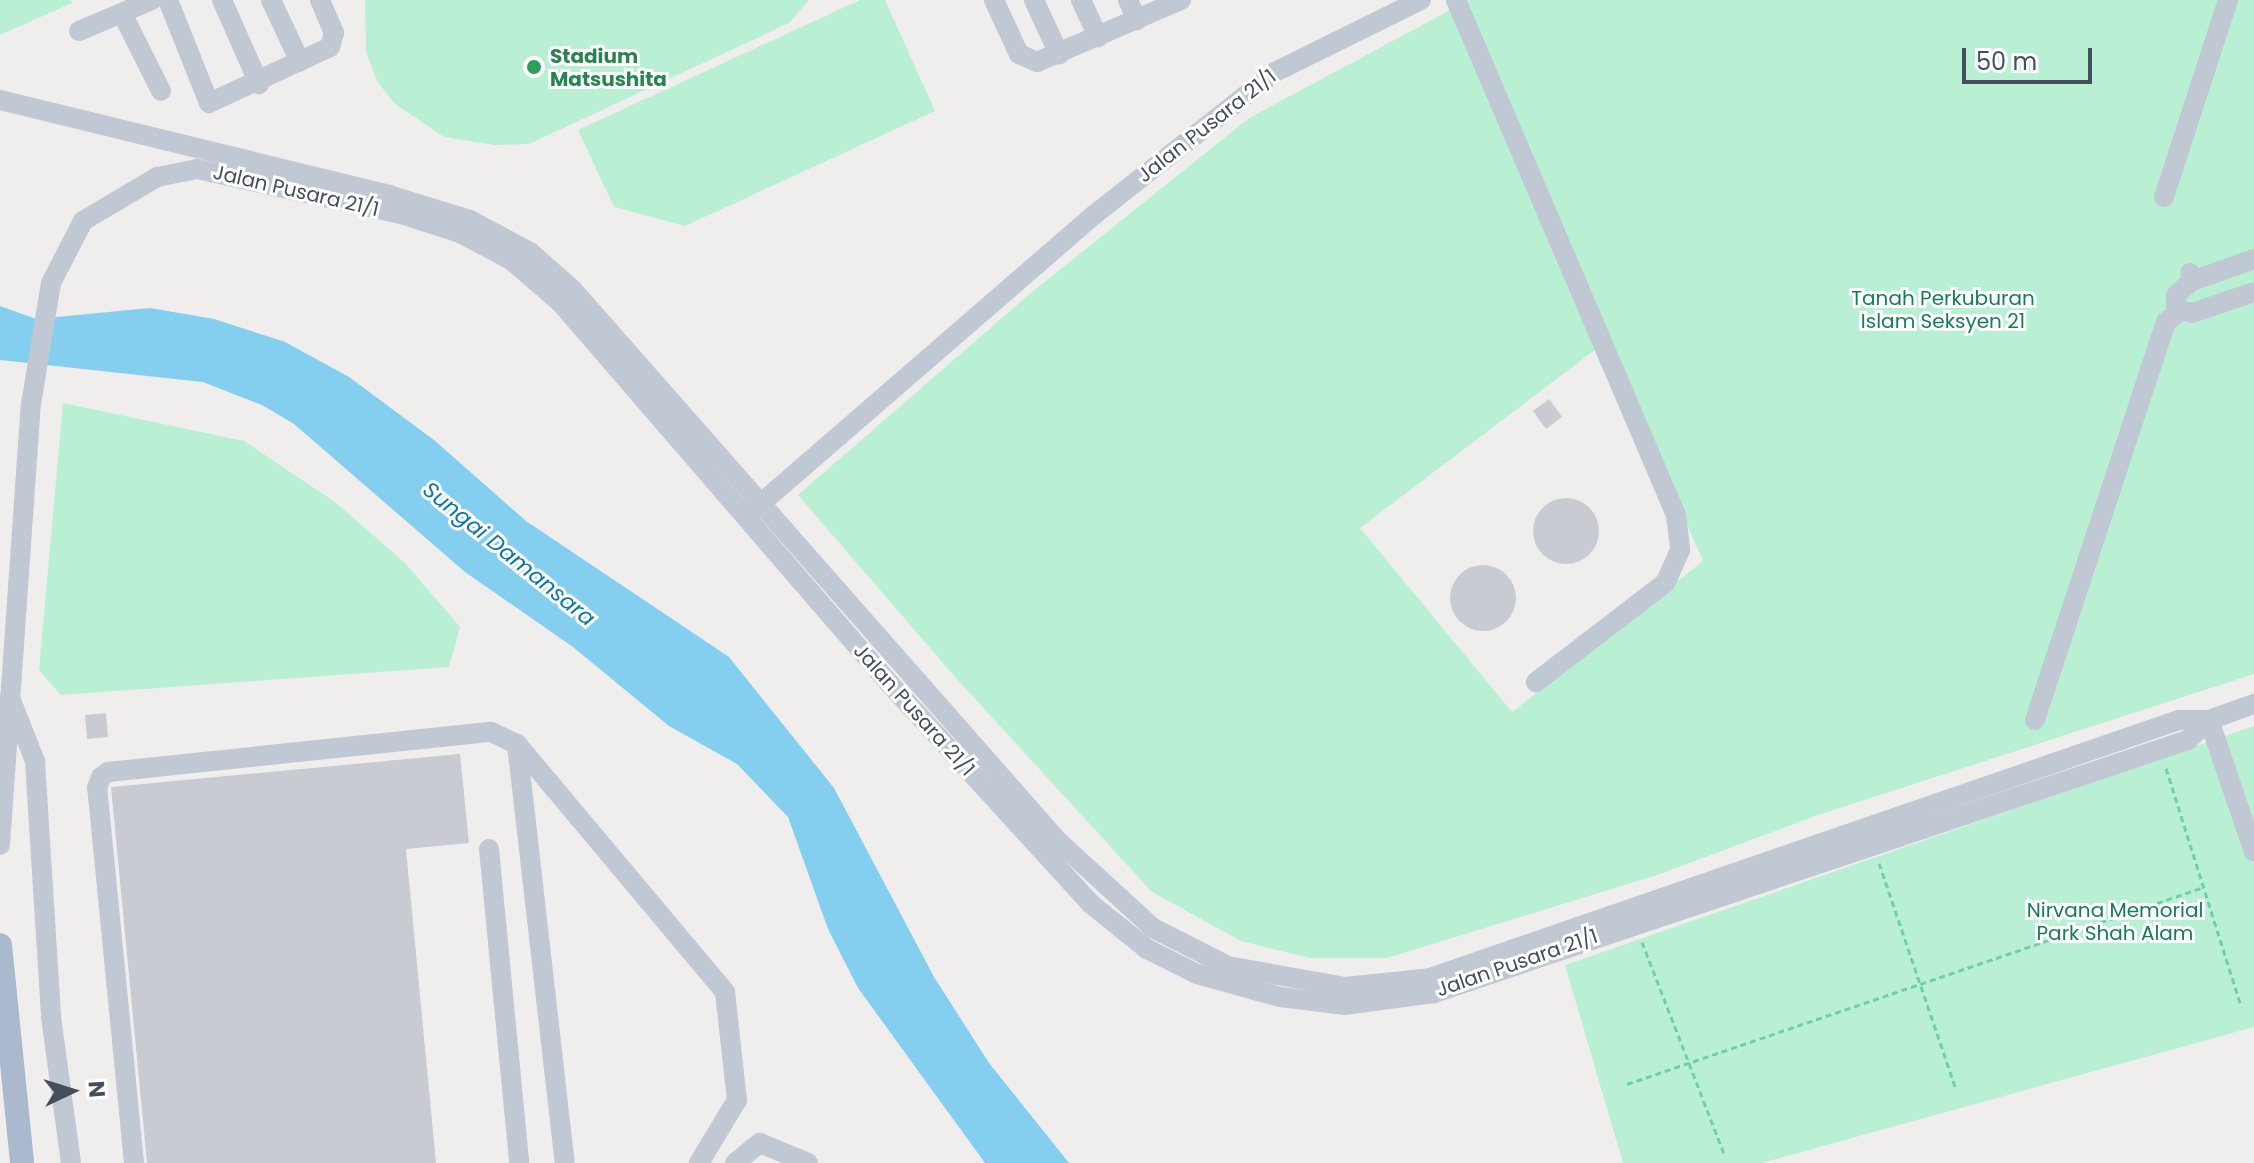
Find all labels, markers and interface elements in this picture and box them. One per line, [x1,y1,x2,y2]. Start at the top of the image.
scale bar [1966,32,2096,82]
place label: Stadium Matsushita [550,44,667,91]
text: 50 m [1976,45,2037,78]
marker: Stadium Matsushita [525,58,543,76]
street label: Jalan Pusara 21/1 [1133,64,1281,188]
street label: Jalan Pusara 21/1 [211,160,381,222]
park label: Tanah Perkuburan Islam Seksyen 21 [1851,287,2035,334]
water label: Sungai Damansara [417,476,601,632]
street label: Jalan Pusara 21/1 [848,639,980,781]
park label: Nirvana Memorial Park Shah Alam [2027,898,2203,945]
street label: Jalan Pusara 21/1 [1433,924,1601,1002]
north arrow [32,1051,112,1131]
text: N [80,1080,112,1099]

